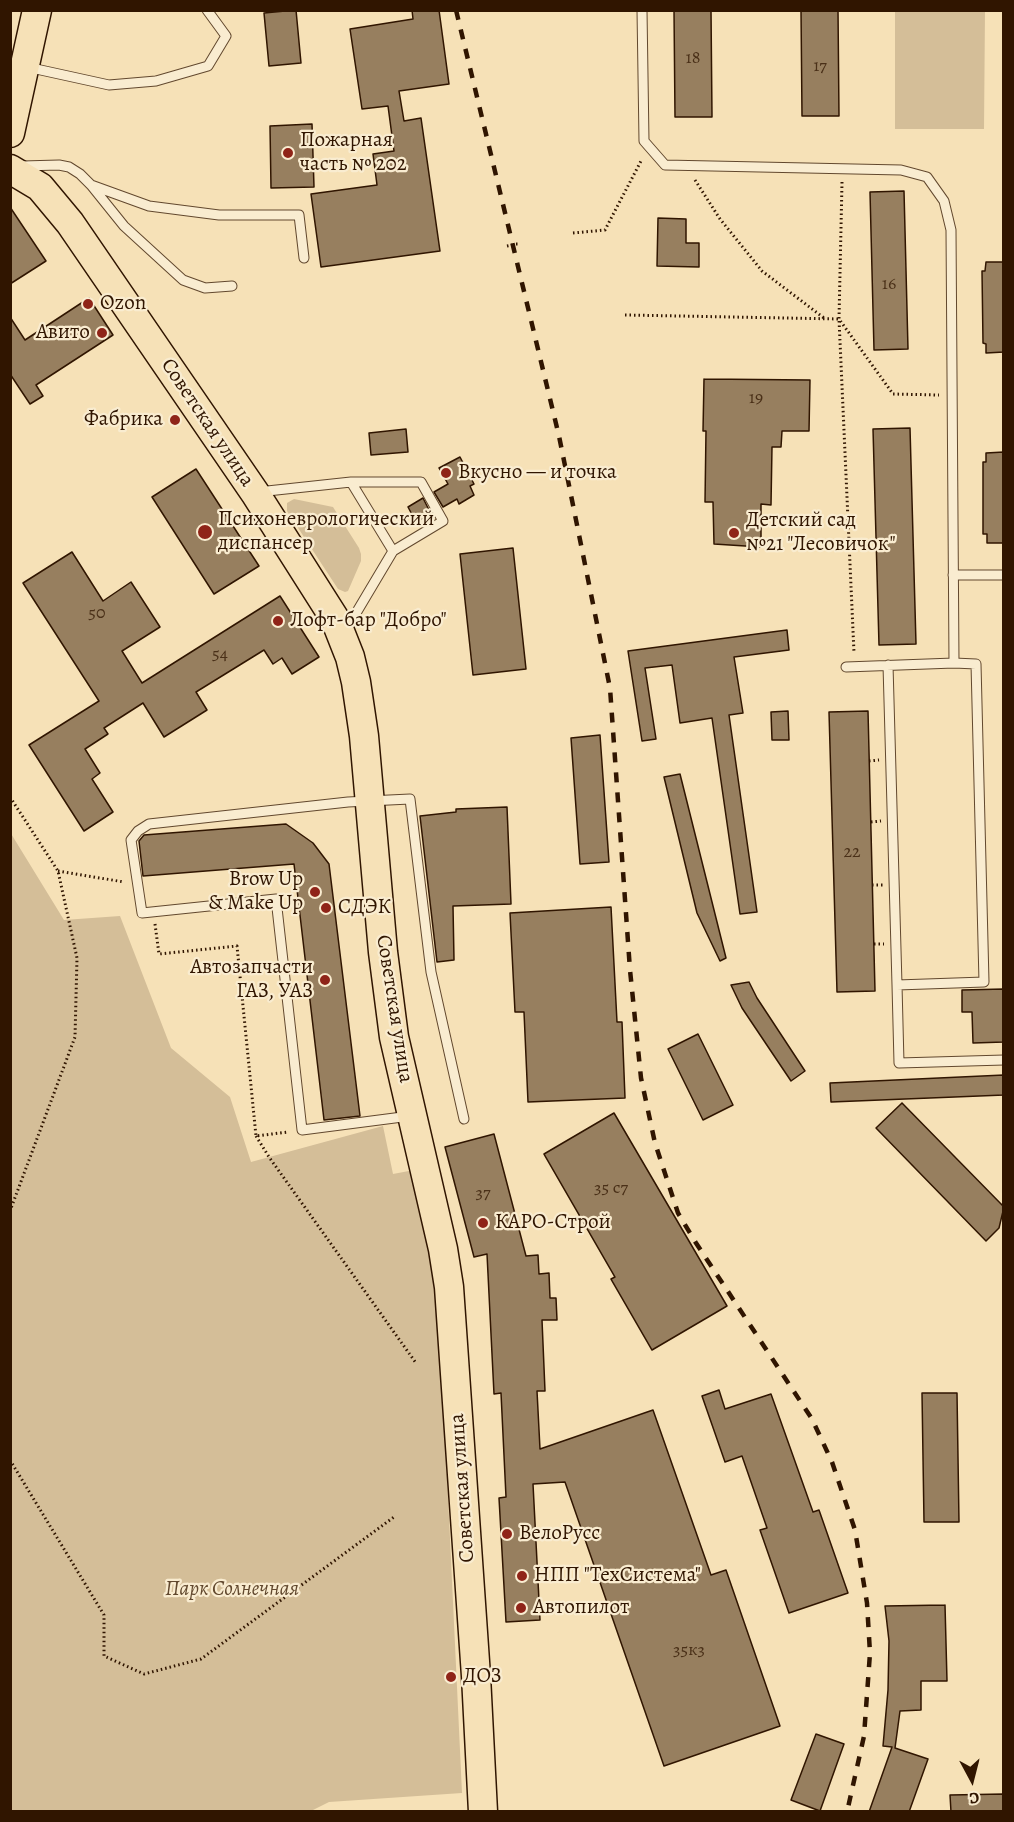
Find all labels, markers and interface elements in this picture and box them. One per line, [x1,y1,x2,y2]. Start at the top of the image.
house number: 18 [686,48,700,70]
house number: 17 [813,56,827,78]
place label: Пожарная часть № 202 [300,128,407,178]
marker: Пожарная часть № 202 [281,146,295,160]
house number: 16 [882,274,896,296]
place label: Ozon [100,291,146,317]
marker: Ozon [81,297,95,311]
place label: Авито [36,320,90,346]
marker: Авито [95,326,109,340]
street label: Советская улица [155,354,259,492]
house number: 19 [749,388,763,410]
place label: Фабрика [84,407,163,433]
marker: Фабрика [168,413,182,427]
place label: Вкусно — и точка [458,460,617,486]
marker: Вкусно — и точка [439,466,453,480]
place label: Психоневрологический диспансер [218,507,434,557]
place label: Детский сад №21 "Лесовичок" [746,508,896,558]
marker: Психоневрологический диспансер [196,523,214,541]
marker: Детский сад №21 "Лесовичок" [727,526,741,540]
house number: 50 [88,603,106,625]
place label: Лофт-бар "Добро" [290,608,447,634]
marker: Лофт-бар "Добро" [271,614,285,628]
house number: 54 [212,644,228,666]
house number: 22 [843,842,861,864]
place label: Brow Up & Make Up [208,867,303,917]
marker: Brow Up & Make Up [308,885,322,899]
place label: СДЭК [338,895,391,921]
marker: СДЭК [319,901,333,915]
street label: Советская улица [370,933,418,1085]
place label: Автозапчасти ГАЗ, УАЗ [190,955,313,1005]
marker: Автозапчасти ГАЗ, УАЗ [318,973,332,987]
house number: 35 с7 [594,1178,628,1200]
house number: 37 [475,1183,491,1205]
place label: КАРО-Строй [495,1210,611,1236]
marker: КАРО-Строй [476,1216,490,1230]
street label: Советская улица [445,1413,481,1563]
place label: ВелоРусс [519,1521,600,1547]
marker: ВелоРусс [500,1527,514,1541]
place label: НПП "ТехСистема" [534,1563,701,1589]
marker: НПП "ТехСистема" [515,1569,529,1583]
park label: Парк Солнечная [165,1577,299,1603]
place label: Автопилот [533,1595,629,1621]
marker: Автопилот [514,1601,528,1615]
house number: 35к3 [673,1640,705,1662]
place label: ДОЗ [463,1664,502,1690]
marker: ДОЗ [444,1670,458,1684]
north arrow [942,1750,1002,1810]
text: С [968,1786,980,1809]

